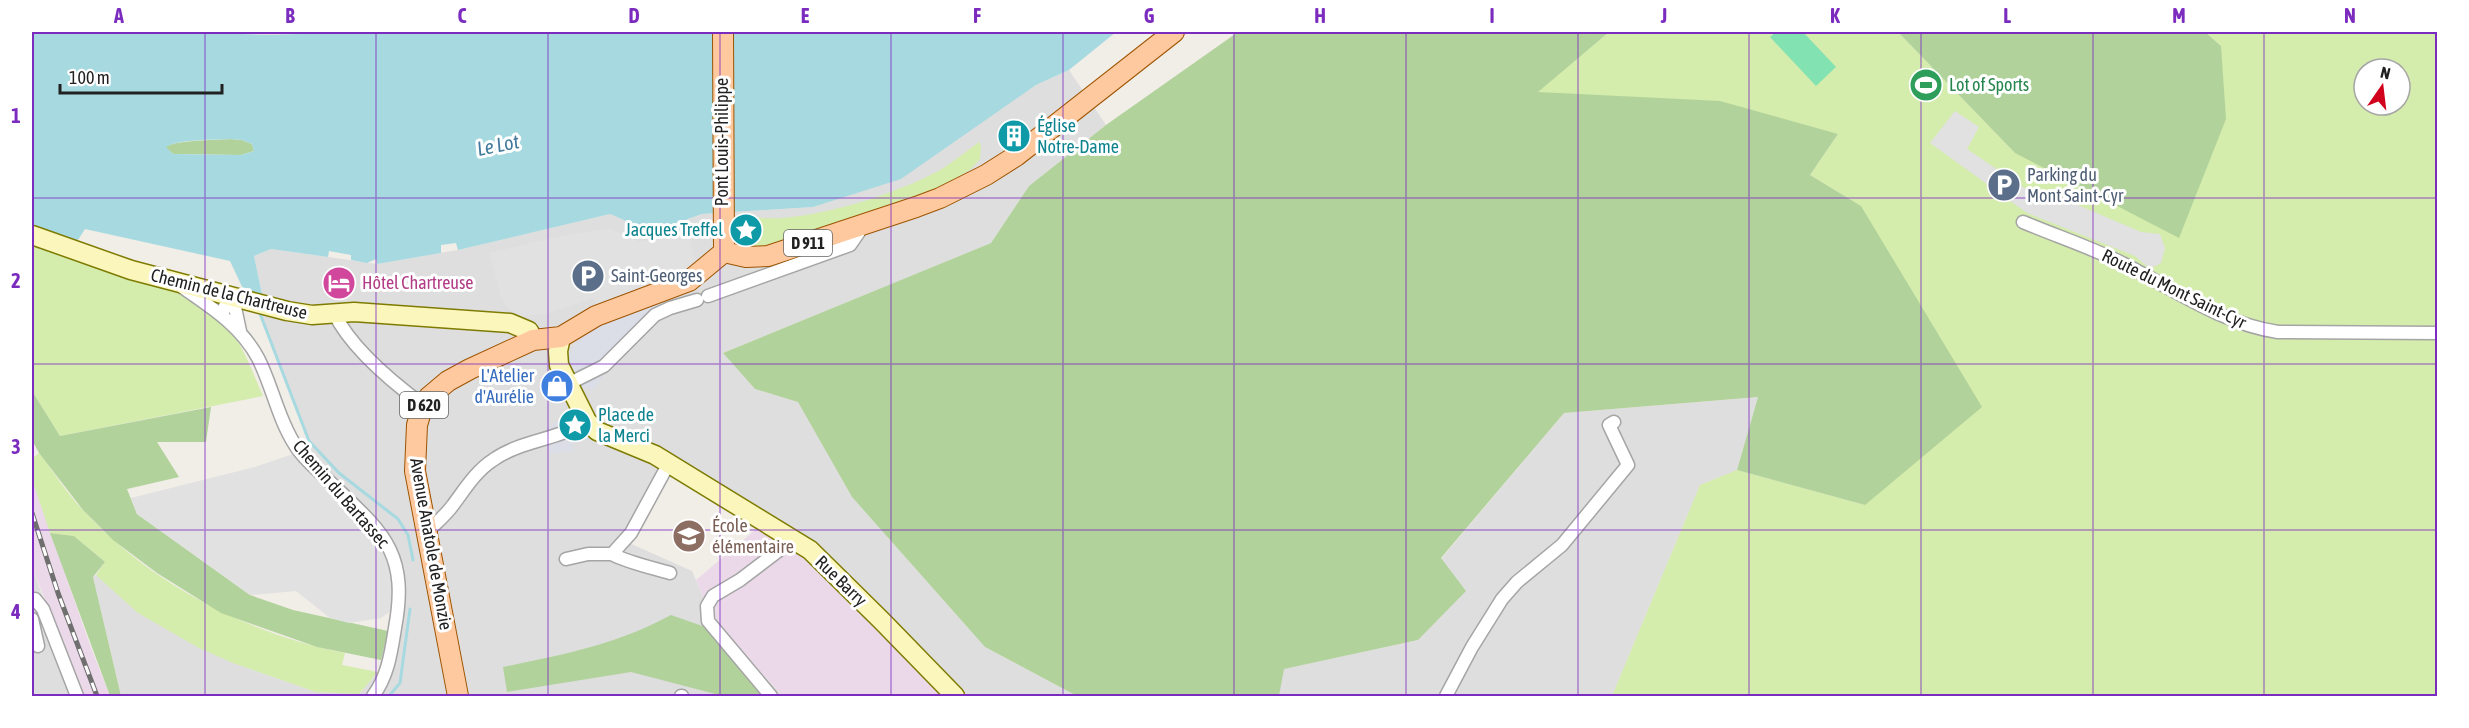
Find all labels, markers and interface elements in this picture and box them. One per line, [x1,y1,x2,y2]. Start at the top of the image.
text: A [113,4,124,27]
text: B [285,4,295,27]
text: C [458,4,467,27]
text: D [628,4,640,27]
text: E [801,4,810,27]
text: F [973,4,981,27]
text: G [1144,4,1155,27]
text: H [1314,4,1326,27]
text: I [1489,4,1495,27]
text: J [1660,4,1667,27]
text: K [1830,4,1840,27]
text: L [2003,4,2011,27]
text: M [2172,4,2186,27]
text: N [2344,4,2356,27]
scale bar [60,57,222,95]
north arrow [2352,57,2412,117]
text: N [2379,63,2392,82]
text: 100 m [69,67,110,88]
sports icon: Lot of Sports [1908,67,1944,103]
place label: Lot of Sports [1949,74,2029,95]
street label: Pont Louis-Philippe [711,78,732,206]
text: 1 [11,104,21,127]
place label: Église Notre-Dame [1037,115,1119,157]
building icon: Église Notre-Dame [996,118,1032,154]
water label: Le Lot [475,129,521,160]
place label: Parking du Mont Saint-Cyr [2027,164,2124,206]
parking icon: Parking du Mont Saint-Cyr [1986,167,2022,203]
place icon: Jacques Treffel [728,212,764,248]
place label: Jacques Treffel [625,219,723,240]
road number: D 911 [784,230,832,256]
street label: Route du Mont Saint-Cyr [2099,245,2250,333]
parking icon: Saint-Georges [570,258,606,294]
street label: Chemin de la Chartreuse [149,264,309,323]
hotel icon: Hôtel Chartreuse [321,265,357,301]
place label: Saint-Georges [611,265,702,286]
text: 2 [11,269,21,292]
place label: Hôtel Chartreuse [362,272,474,293]
place label: L'Atelier d'Aurélie [474,365,535,407]
shop icon: L'Atelier d'Aurélie [539,368,575,404]
road number: D 620 [400,392,448,418]
place label: Place de la Merci [598,404,654,446]
place icon: Place de la Merci [557,407,593,443]
text: 3 [11,435,21,458]
street label: Chemin du Bartassec [289,435,394,552]
street label: Avenue Anatole de Monzie [406,456,457,631]
place label: École élémentaire [712,515,794,557]
school or university icon: École élémentaire [671,518,707,554]
street label: Rue Barry [811,551,871,610]
text: 4 [10,600,21,623]

